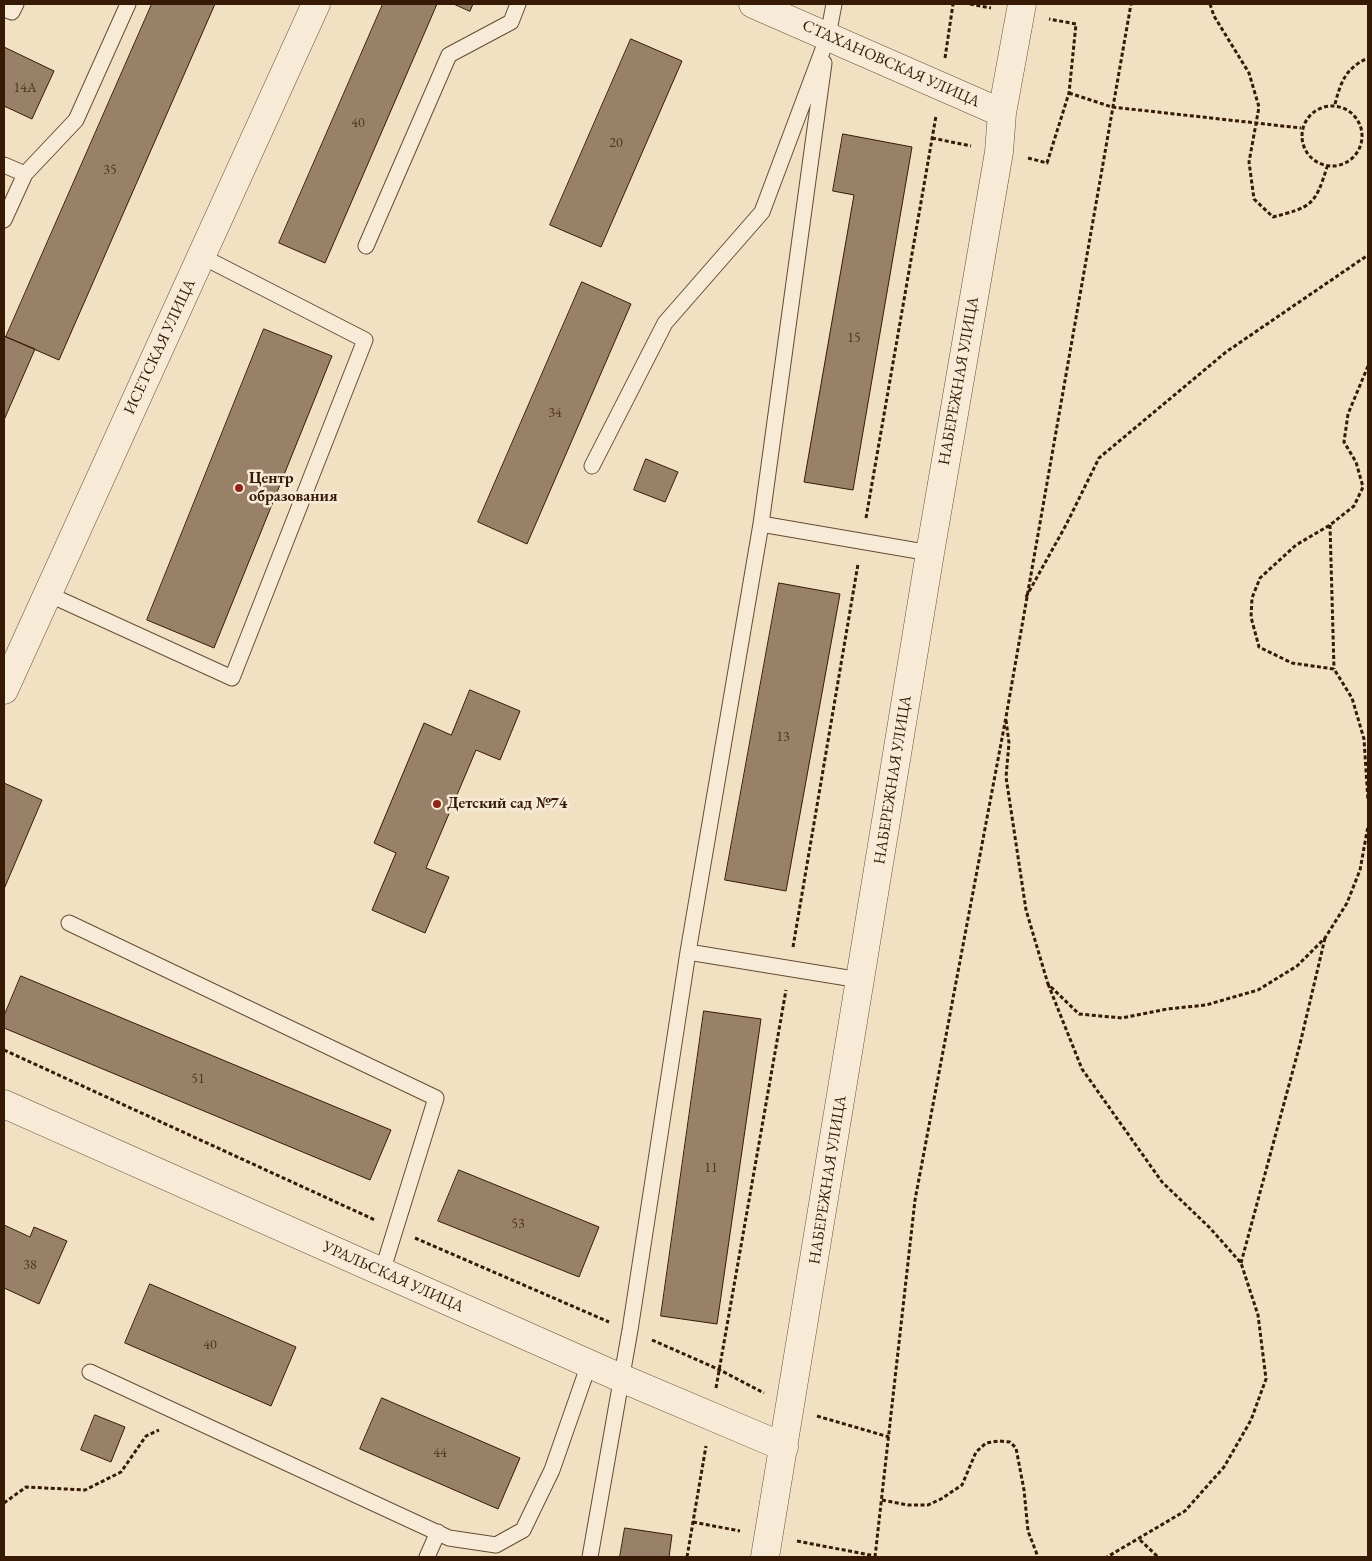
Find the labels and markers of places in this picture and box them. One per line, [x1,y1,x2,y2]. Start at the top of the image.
place label: Центр образования [249,469,338,507]
marker: Центр образования [233,482,245,494]
place label: Детский сад №74 [447,794,567,814]
marker: Детский сад №74 [431,798,443,810]

